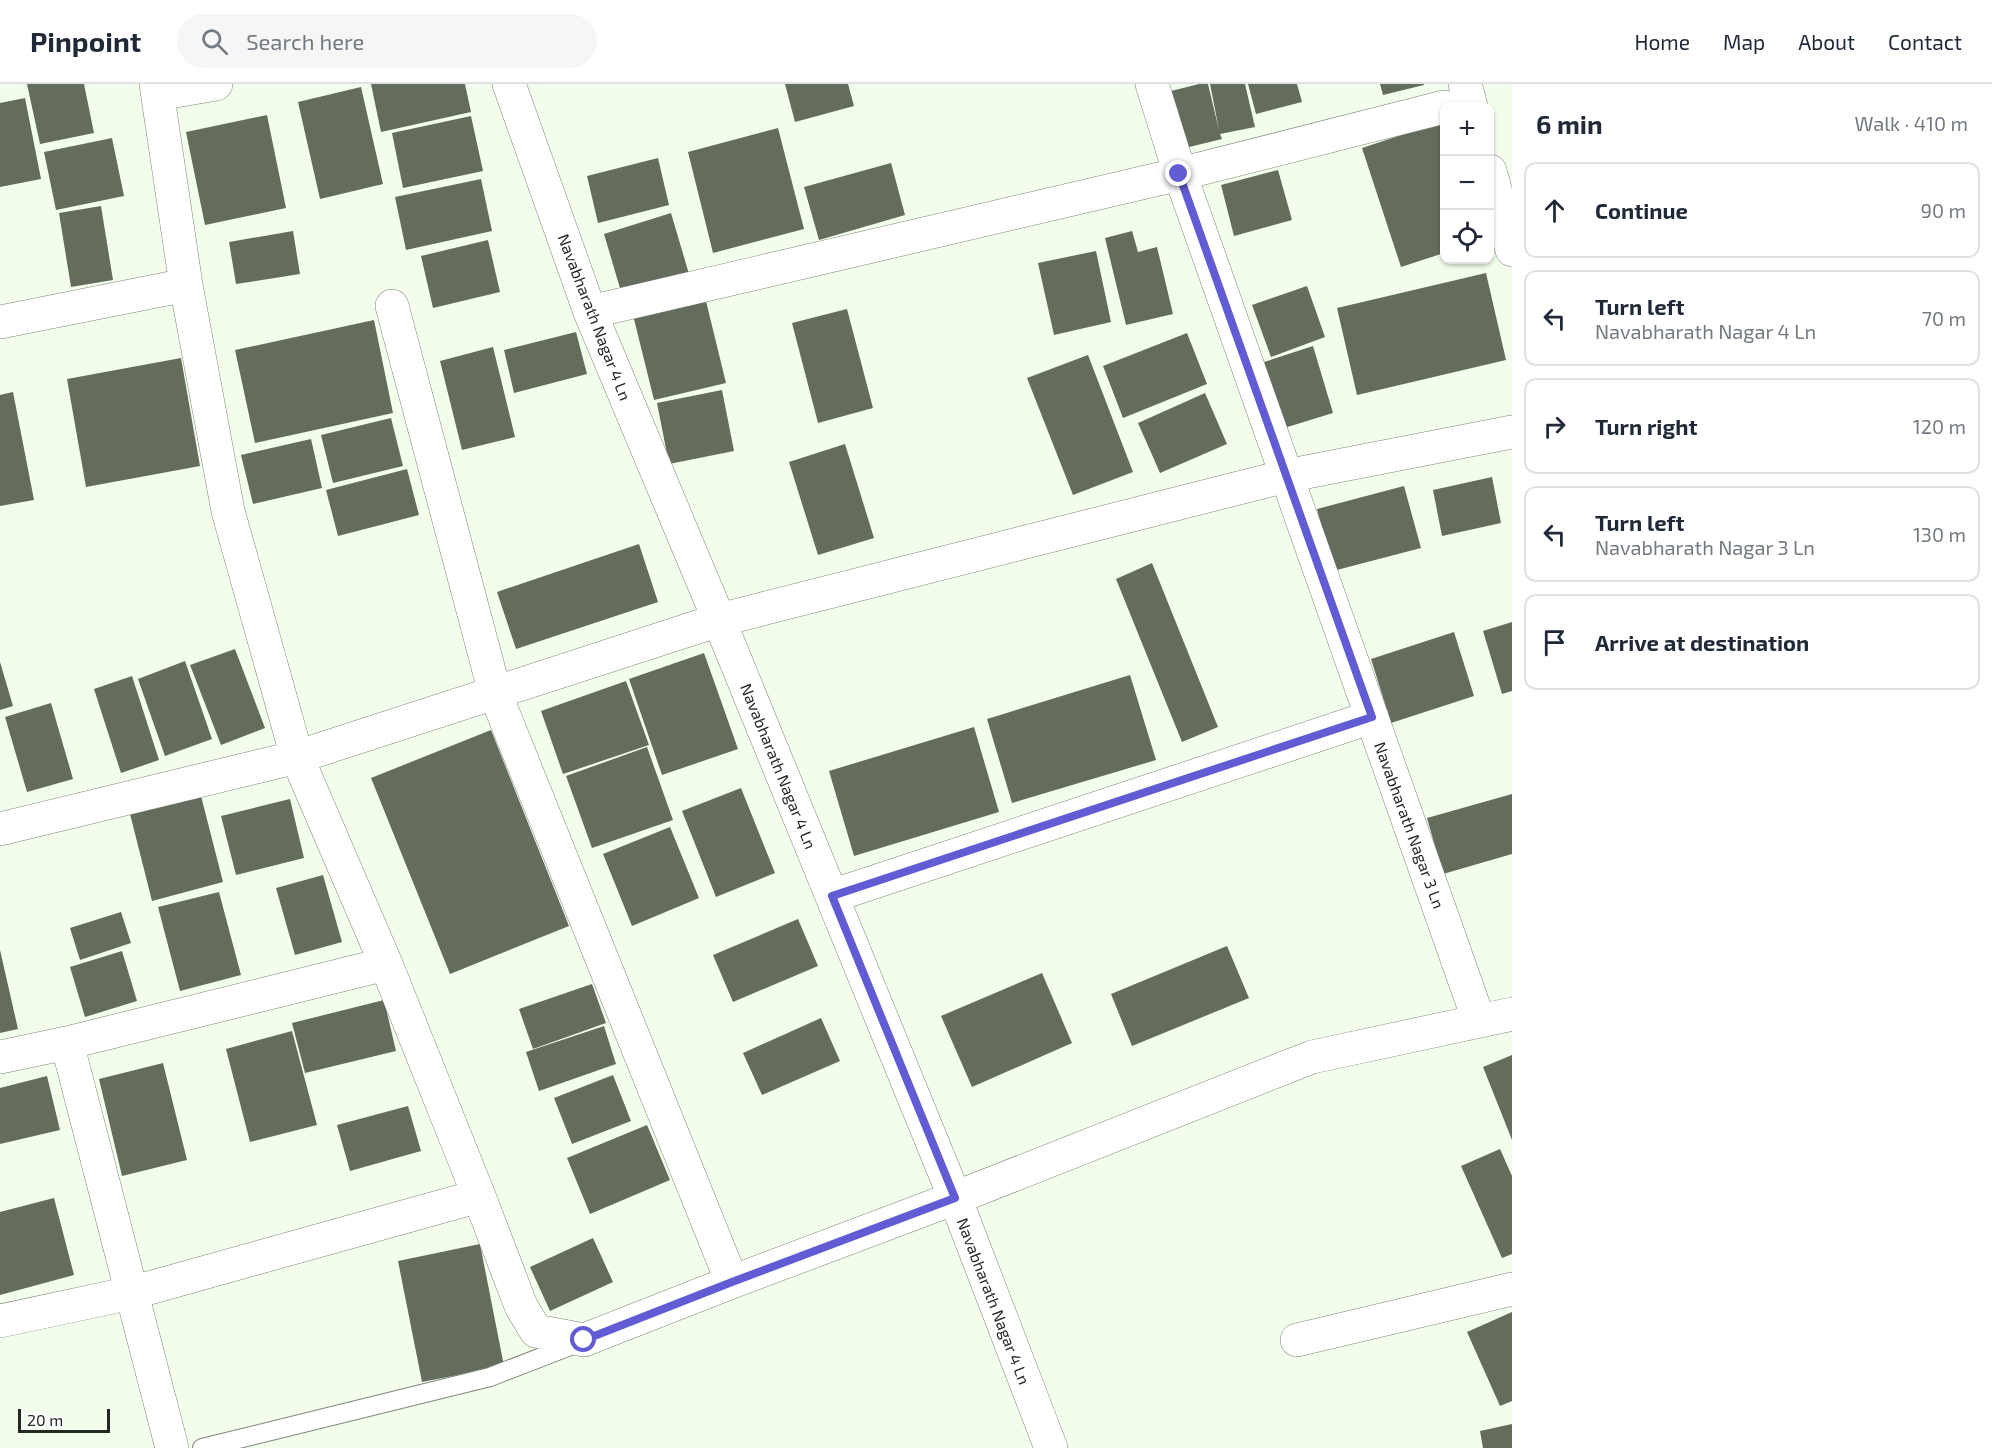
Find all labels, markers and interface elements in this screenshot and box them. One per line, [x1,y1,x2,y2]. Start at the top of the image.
search box [177,14,597,68]
text: Pinpoint [30,24,141,58]
icon: search [198,25,231,58]
text: Search here [246,28,364,54]
text: Home [1634,29,1690,54]
text: Map [1723,29,1765,54]
text: About [1798,29,1855,54]
text: Contact [1888,29,1962,54]
map controls [1440,102,1494,264]
button: + [1440,102,1494,156]
text: 6 min [1536,108,1603,139]
text: Walk · 410 m [1854,111,1968,135]
button: − [1440,156,1494,210]
route end [1165,160,1191,186]
icon: ahead [1538,194,1571,227]
text: Continue [1595,197,1688,223]
text: 90 m [1921,198,1966,222]
button: locate [1440,210,1494,264]
street label: Navabharath Nagar 4 Ln [554,231,636,403]
text: Turn left [1595,293,1684,319]
icon: left [1538,302,1571,335]
text: 70 m [1922,306,1966,330]
text: Navabharath Nagar 4 Ln [1595,319,1816,343]
icon: right [1538,410,1571,443]
text: Turn right [1595,413,1697,439]
text: 120 m [1913,414,1966,438]
text: Turn left [1595,509,1684,535]
icon: left [1538,518,1571,551]
text: 130 m [1913,522,1966,546]
text: Navabharath Nagar 3 Ln [1595,535,1815,559]
icon: arrive [1538,626,1571,659]
text: Arrive at destination [1595,629,1809,655]
street label: Navabharath Nagar 4 Ln [737,680,821,852]
street label: Navabharath Nagar 3 Ln [1371,739,1449,911]
street label: Navabharath Nagar 4 Ln [953,1215,1035,1387]
route start [570,1326,596,1352]
scale bar [18,1406,110,1434]
text: 20 m [27,1410,63,1429]

